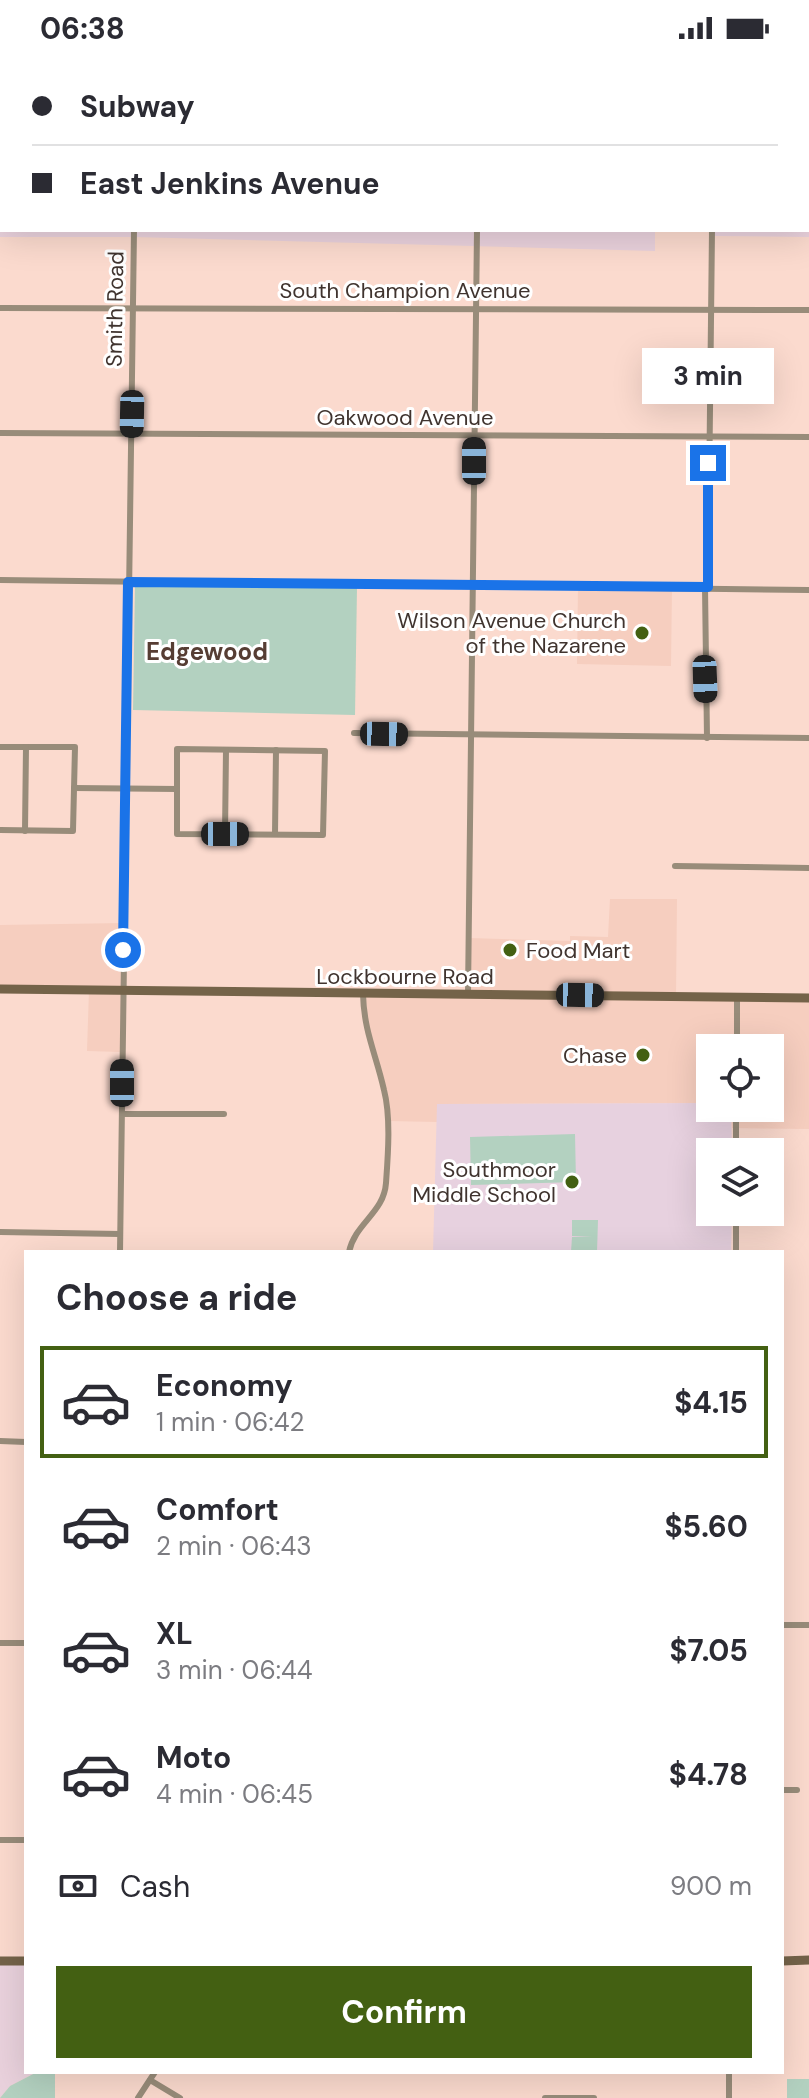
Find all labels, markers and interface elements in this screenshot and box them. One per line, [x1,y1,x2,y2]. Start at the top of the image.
text: 06:38 [40,9,125,48]
text: Subway [80,87,195,126]
text: East Jenkins Avenue [80,164,379,203]
street label: Smith Road [99,251,131,367]
street label: South Champion Avenue [280,276,530,305]
callout: 3 min [642,347,774,403]
text: 3 min [673,359,743,393]
car [120,390,144,438]
street label: Oakwood Avenue [317,403,493,432]
car [462,437,486,485]
route end [690,445,726,481]
place label: Wilson Avenue Church of the Nazarene [397,606,626,660]
marker: Wilson Avenue Church of the Nazarene [633,624,651,642]
district label: Edgewood [146,636,268,667]
car [692,655,718,703]
car [360,722,408,746]
car [201,822,249,846]
route start [105,932,141,968]
place label: Food Mart [526,936,630,965]
marker: Food Mart [501,941,519,959]
street label: Lockbourne Road [316,962,494,991]
car [556,983,604,1007]
map controls [696,1034,784,1226]
button: locate [696,1034,784,1122]
place label: Chase [563,1041,627,1070]
marker: Chase [634,1046,652,1064]
car [110,1059,134,1107]
button: layers [696,1138,784,1226]
place label: Southmoor Middle School [412,1155,556,1209]
marker: Southmoor Middle School [563,1173,581,1191]
text: Choose a ride [56,1274,297,1321]
icon: car [60,1366,132,1438]
text: Economy [156,1366,293,1405]
text: $4.15 [674,1383,748,1422]
text: 1 min · 06:42 [156,1405,304,1439]
icon: car [60,1490,132,1562]
text: Comfort [156,1490,279,1529]
text: $5.60 [664,1507,748,1546]
text: 2 min · 06:43 [156,1529,312,1563]
icon: car [60,1614,132,1686]
text: XL [156,1614,193,1653]
text: $7.05 [669,1631,748,1670]
text: 3 min · 06:44 [156,1653,313,1687]
icon: car [60,1738,132,1810]
text: Moto [156,1738,231,1777]
text: $4.78 [669,1755,748,1794]
text: 4 min · 06:45 [156,1777,313,1811]
icon: cash [56,1864,100,1908]
text: Cash [120,1867,190,1906]
text: 900 m [670,1869,752,1903]
button: Confirm [56,1966,752,2058]

